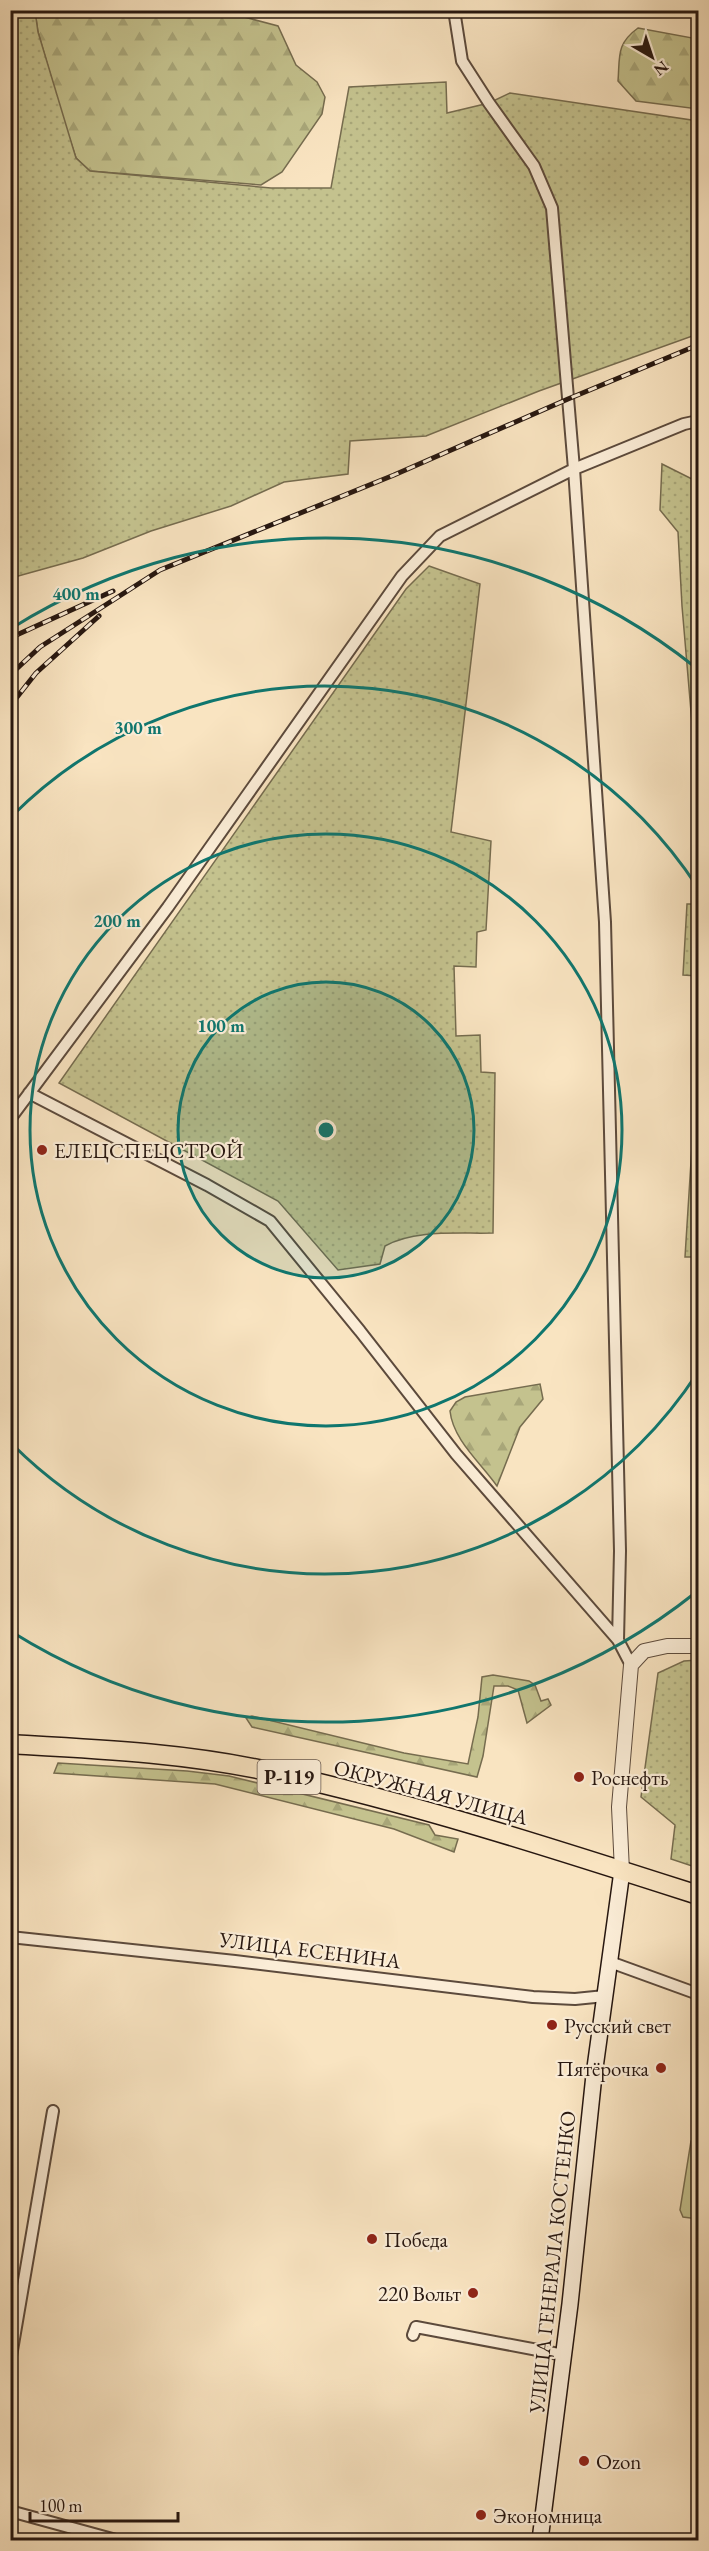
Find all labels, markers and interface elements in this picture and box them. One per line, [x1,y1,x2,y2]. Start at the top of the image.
north arrow [622,27,682,87]
text: N [649,56,673,81]
text: 400 m [52,582,100,605]
text: 300 m [114,716,162,739]
text: 200 m [93,909,141,932]
text: 100 m [197,1014,245,1037]
centre of rings [316,1120,336,1140]
place label: ЕЛЕЦСПЕЦСТРОЙ [54,1137,243,1164]
marker: ЕЛЕЦСПЕЦСТРОЙ [35,1143,49,1157]
street label: ОКРУЖНАЯ УЛИЦА [331,1753,531,1831]
road number: Р-119 [258,1760,320,1794]
place label: Роснефть [591,1764,668,1791]
marker: Роснефть [572,1770,586,1784]
street label: УЛИЦА ЕСЕНИНА [217,1925,403,1975]
place label: Русский свет [564,2012,671,2039]
marker: Русский свет [545,2018,559,2032]
place label: Пятёрочка [557,2055,650,2082]
marker: Пятёрочка [654,2061,668,2075]
street label: УЛИЦА ГЕНЕРАЛА КОСТЕНКО [523,2109,581,2416]
place label: Победа [384,2226,448,2253]
marker: Победа [365,2232,379,2246]
place label: 220 Вольт [378,2280,461,2307]
marker: 220 Вольт [466,2286,480,2300]
place label: Ozon [596,2448,641,2475]
marker: Ozon [577,2454,591,2468]
scale bar [30,2485,178,2523]
text: 100 m [39,2494,83,2517]
place label: Экономница [493,2502,603,2529]
marker: Экономница [474,2508,488,2522]

